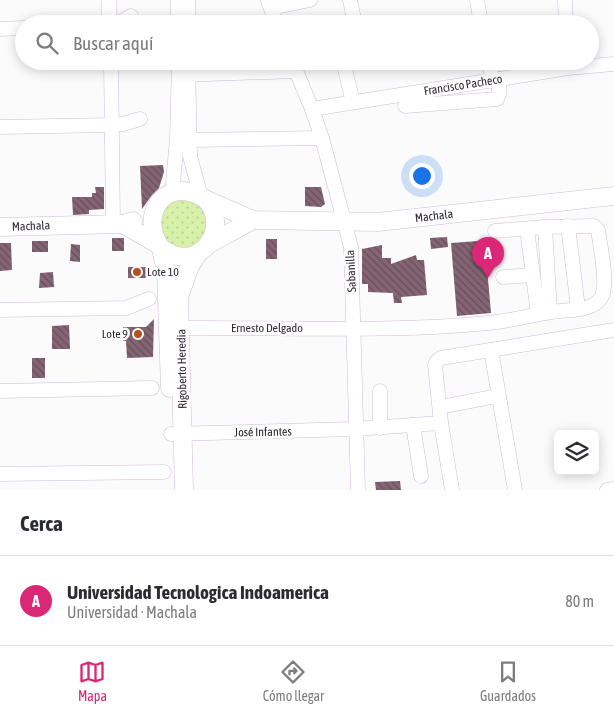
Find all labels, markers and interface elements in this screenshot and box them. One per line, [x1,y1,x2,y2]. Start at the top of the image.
search box [15,15,599,70]
icon: search [33,29,61,57]
text: Buscar aquí [73,32,153,54]
street label: Francisco Pacheco [423,72,504,98]
your location [409,163,435,189]
street label: Machala [414,207,454,225]
street label: Machala [12,218,50,234]
pin: A [472,237,504,278]
street label: Sabanilla [343,249,359,293]
place label: Lote 10 [147,265,179,279]
marker: Lote 10 [131,266,143,278]
street label: Ernesto Delgado [231,321,303,335]
place label: Lote 9 [102,327,128,341]
marker: Lote 9 [132,328,144,340]
street label: Rigoberto Heredia [174,329,190,409]
street label: José Infantes [234,424,292,440]
map controls [554,430,599,475]
button: layers [554,430,599,475]
text: Cerca [20,511,63,535]
text: Universidad Tecnologica Indoamerica [67,581,329,603]
text: A [32,592,40,610]
text: 80 m [565,592,594,610]
text: Universidad · Machala [67,603,197,621]
tab: Mapa [78,658,107,704]
tab: Cómo llegar [263,658,324,704]
tab: Guardados [480,658,536,704]

